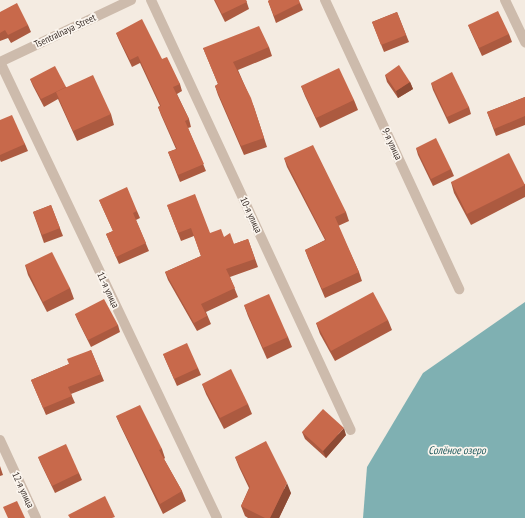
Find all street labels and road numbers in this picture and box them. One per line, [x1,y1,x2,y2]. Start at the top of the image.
street label: Tsentralnaya Street [32,12,98,50]
street label: 9-я улица [379,126,405,162]
street label: 10-я улица [237,195,265,235]
street label: 11-я улица [94,270,122,310]
street label: 12-я улица [9,470,37,510]

